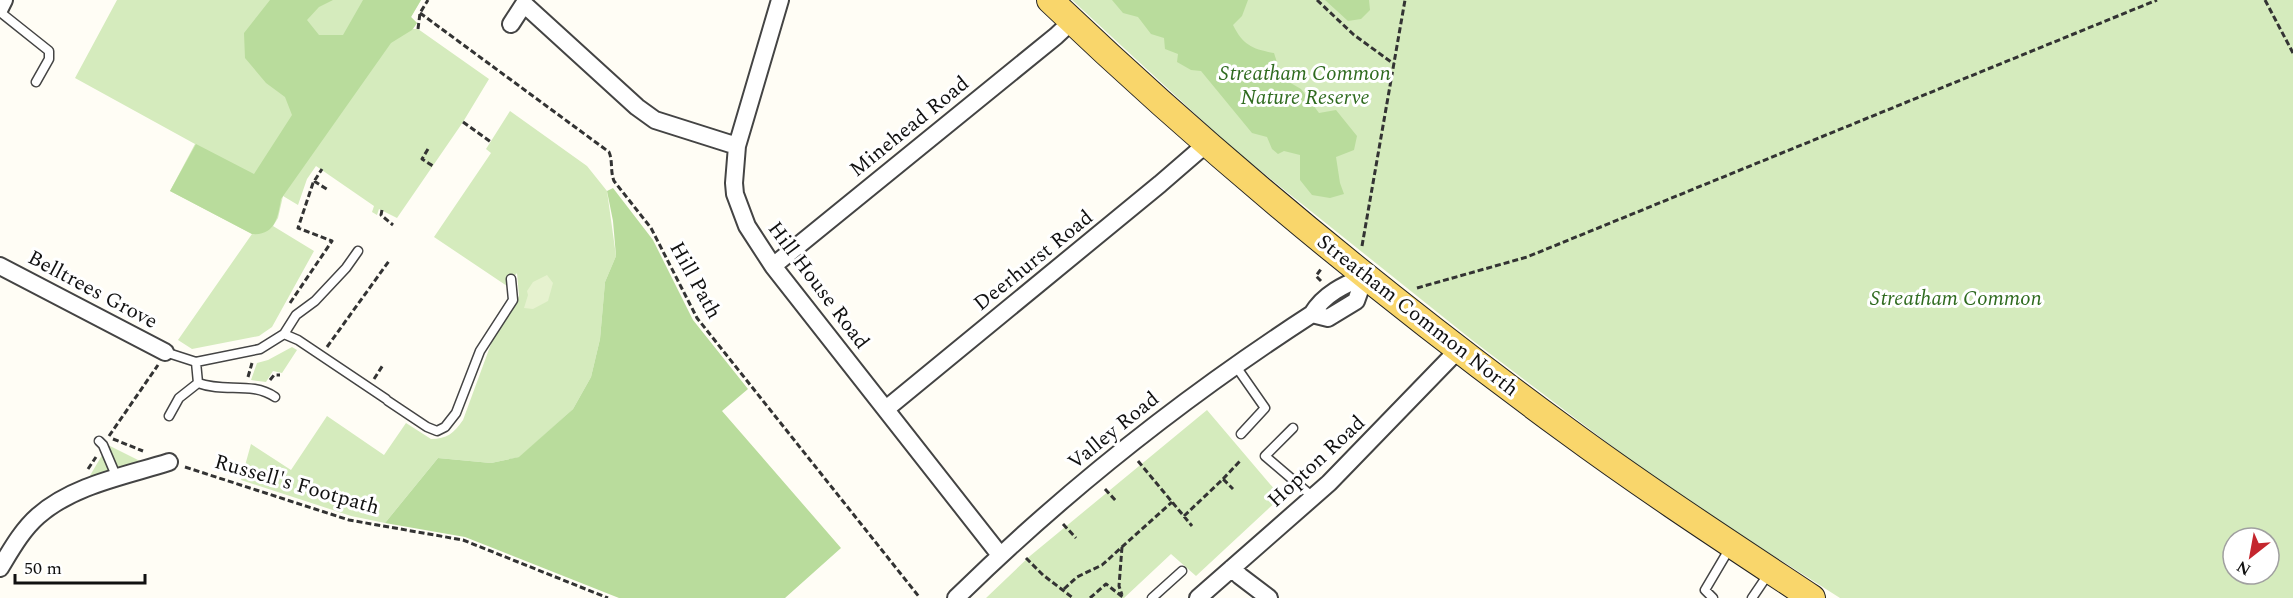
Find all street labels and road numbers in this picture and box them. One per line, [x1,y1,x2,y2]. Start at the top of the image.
street label: Minehead Road [843,68,977,185]
street label: Deerhurst Road [967,202,1100,319]
street label: Hill House Road [759,215,877,356]
street label: Streatham Common North [1310,227,1525,405]
street label: Hill Path [661,236,730,325]
street label: Belltrees Grove [22,242,163,338]
street label: Valley Road [1061,384,1166,478]
street label: Hopton Road [1260,408,1373,516]
street label: Russell's Footpath [210,446,383,524]

